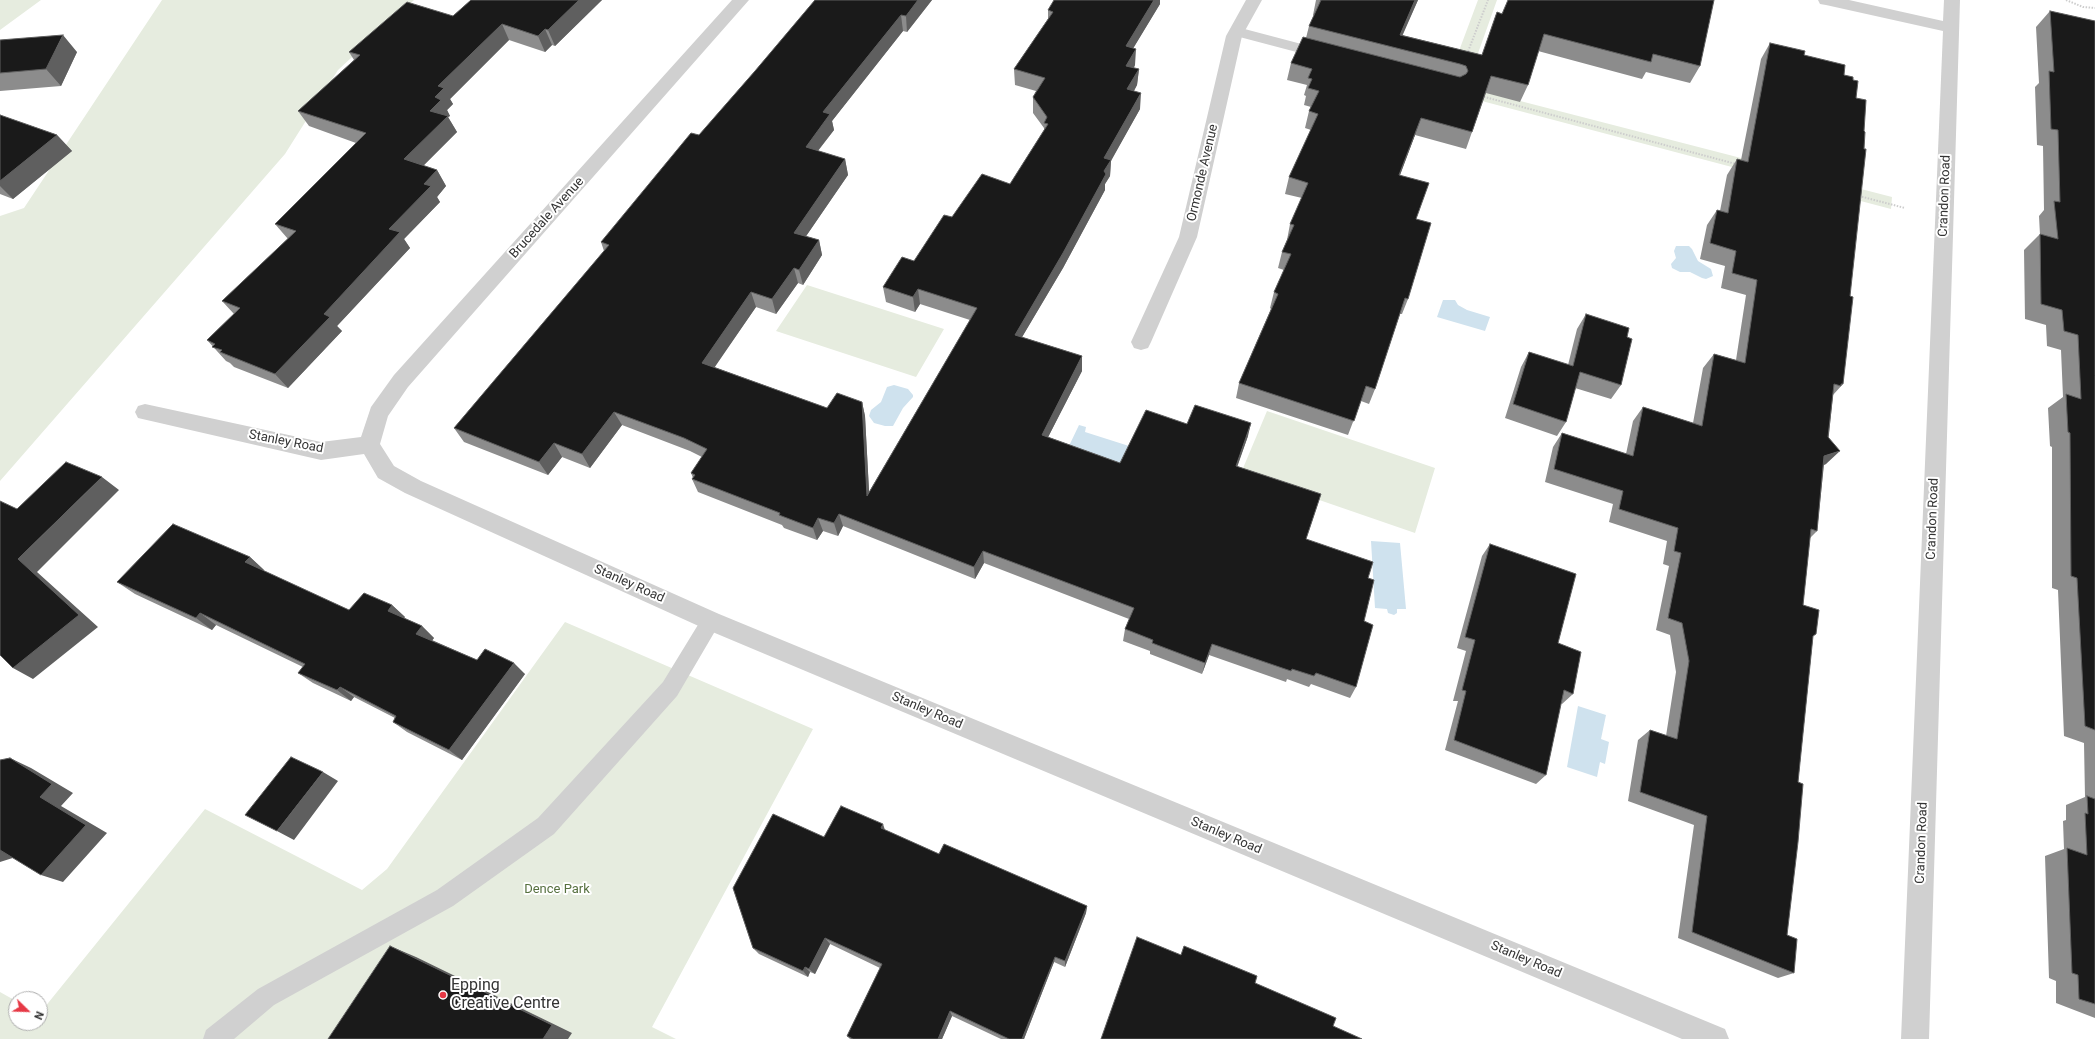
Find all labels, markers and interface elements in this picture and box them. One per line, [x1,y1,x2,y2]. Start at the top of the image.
street label: Ormonde Avenue [1184,123,1222,223]
street label: Crandon Road [1936,155,1954,237]
street label: Brucedale Avenue [507,174,587,262]
street label: Stanley Road [248,427,324,457]
street label: Crandon Road [1924,478,1942,560]
street label: Stanley Road [591,562,667,606]
street label: Stanley Road [889,689,965,733]
street label: Crandon Road [1913,802,1931,884]
street label: Stanley Road [1188,814,1264,858]
park label: Dence Park [524,882,590,898]
street label: Stanley Road [1488,938,1564,982]
place label: Epping Creative Centre [451,976,560,1014]
marker: Epping Creative Centre [438,990,448,1000]
north arrow [8,991,48,1031]
text: N [31,1009,46,1022]

